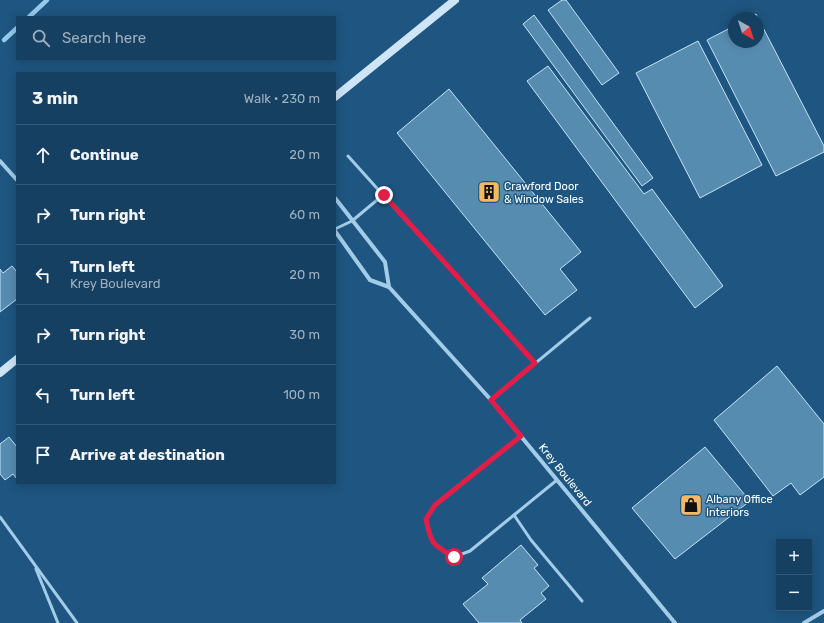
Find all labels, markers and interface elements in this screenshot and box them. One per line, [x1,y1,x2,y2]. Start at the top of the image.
north arrow [728,12,764,48]
search box [16,16,336,60]
icon: search [30,27,52,49]
text: Search here [62,29,146,47]
text: 3 min [32,88,78,108]
text: Walk · 230 m [244,91,320,106]
icon: ahead [32,144,54,166]
text: Continue [70,146,139,164]
text: 20 m [289,147,320,162]
building icon: Crawford Door & Window Sales [476,179,502,205]
place label: Crawford Door & Window Sales [504,180,584,206]
route end [375,186,393,204]
icon: right [32,204,54,226]
text: Turn right [70,206,145,224]
text: 60 m [289,207,320,222]
text: Turn left [70,258,135,276]
icon: left [32,264,54,286]
text: 20 m [289,267,320,282]
text: Krey Boulevard [70,276,161,291]
icon: right [32,324,54,346]
text: Turn right [70,326,145,344]
text: 30 m [289,327,320,342]
icon: left [32,384,54,406]
text: Turn left [70,386,135,404]
text: 100 m [283,387,320,402]
street label: Krey Boulevard [536,441,594,509]
icon: arrive [32,444,54,466]
text: Arrive at destination [70,446,225,464]
shop icon: Albany Office Interiors [678,492,704,518]
place label: Albany Office Interiors [706,493,773,519]
map controls [776,539,812,611]
button: + [776,539,812,575]
route start [445,548,463,566]
button: − [776,575,812,611]

